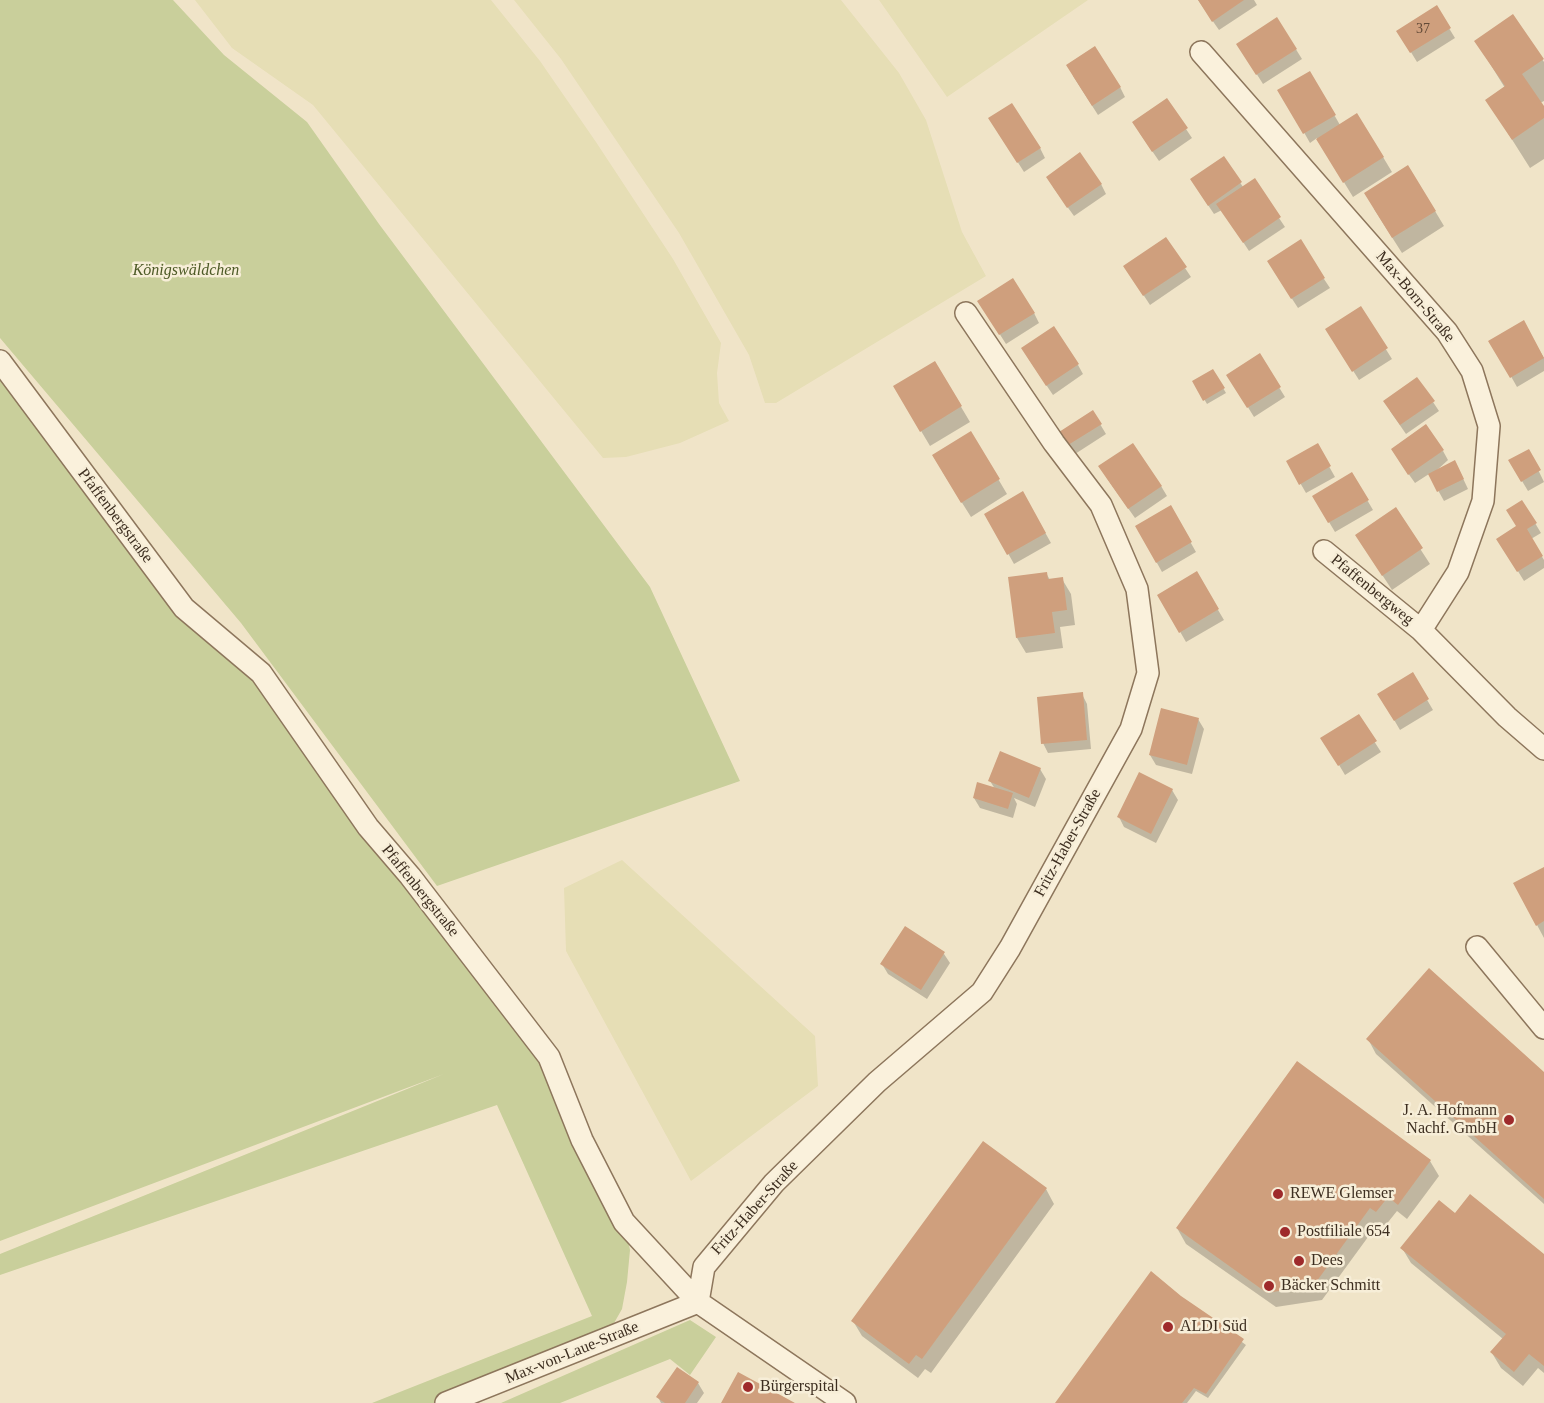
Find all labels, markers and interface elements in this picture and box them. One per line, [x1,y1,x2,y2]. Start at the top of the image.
house number: 37 [1416,21,1430,37]
street label: Max-Born-Straße [1371,248,1459,346]
park label: Königswäldchen [133,261,239,281]
street label: Pfaffenbergstraße [73,465,157,567]
street label: Pfaffenbergweg [1326,551,1418,629]
street label: Fritz-Haber-Straße [1030,786,1106,900]
street label: Pfaffenbergstraße [377,841,463,941]
place label: J. A. Hofmann Nachf. GmbH [1403,1101,1497,1139]
marker: J. A. Hofmann Nachf. GmbH [1502,1113,1516,1127]
street label: Fritz-Haber-Straße [708,1157,802,1259]
place label: REWE Glemser [1290,1184,1394,1204]
marker: REWE Glemser [1271,1187,1285,1201]
place label: Postfiliale 654 [1297,1222,1390,1242]
marker: Postfiliale 654 [1278,1225,1292,1239]
place label: Dees [1311,1251,1343,1271]
marker: Dees [1292,1254,1306,1268]
place label: Bäcker Schmitt [1281,1276,1380,1296]
marker: Bäcker Schmitt [1262,1279,1276,1293]
street label: Max-von-Laue-Straße [502,1317,642,1389]
place label: ALDI Süd [1180,1317,1247,1337]
marker: ALDI Süd [1161,1320,1175,1334]
place label: Bürgerspital [760,1377,839,1397]
marker: Bürgerspital [741,1380,755,1394]

